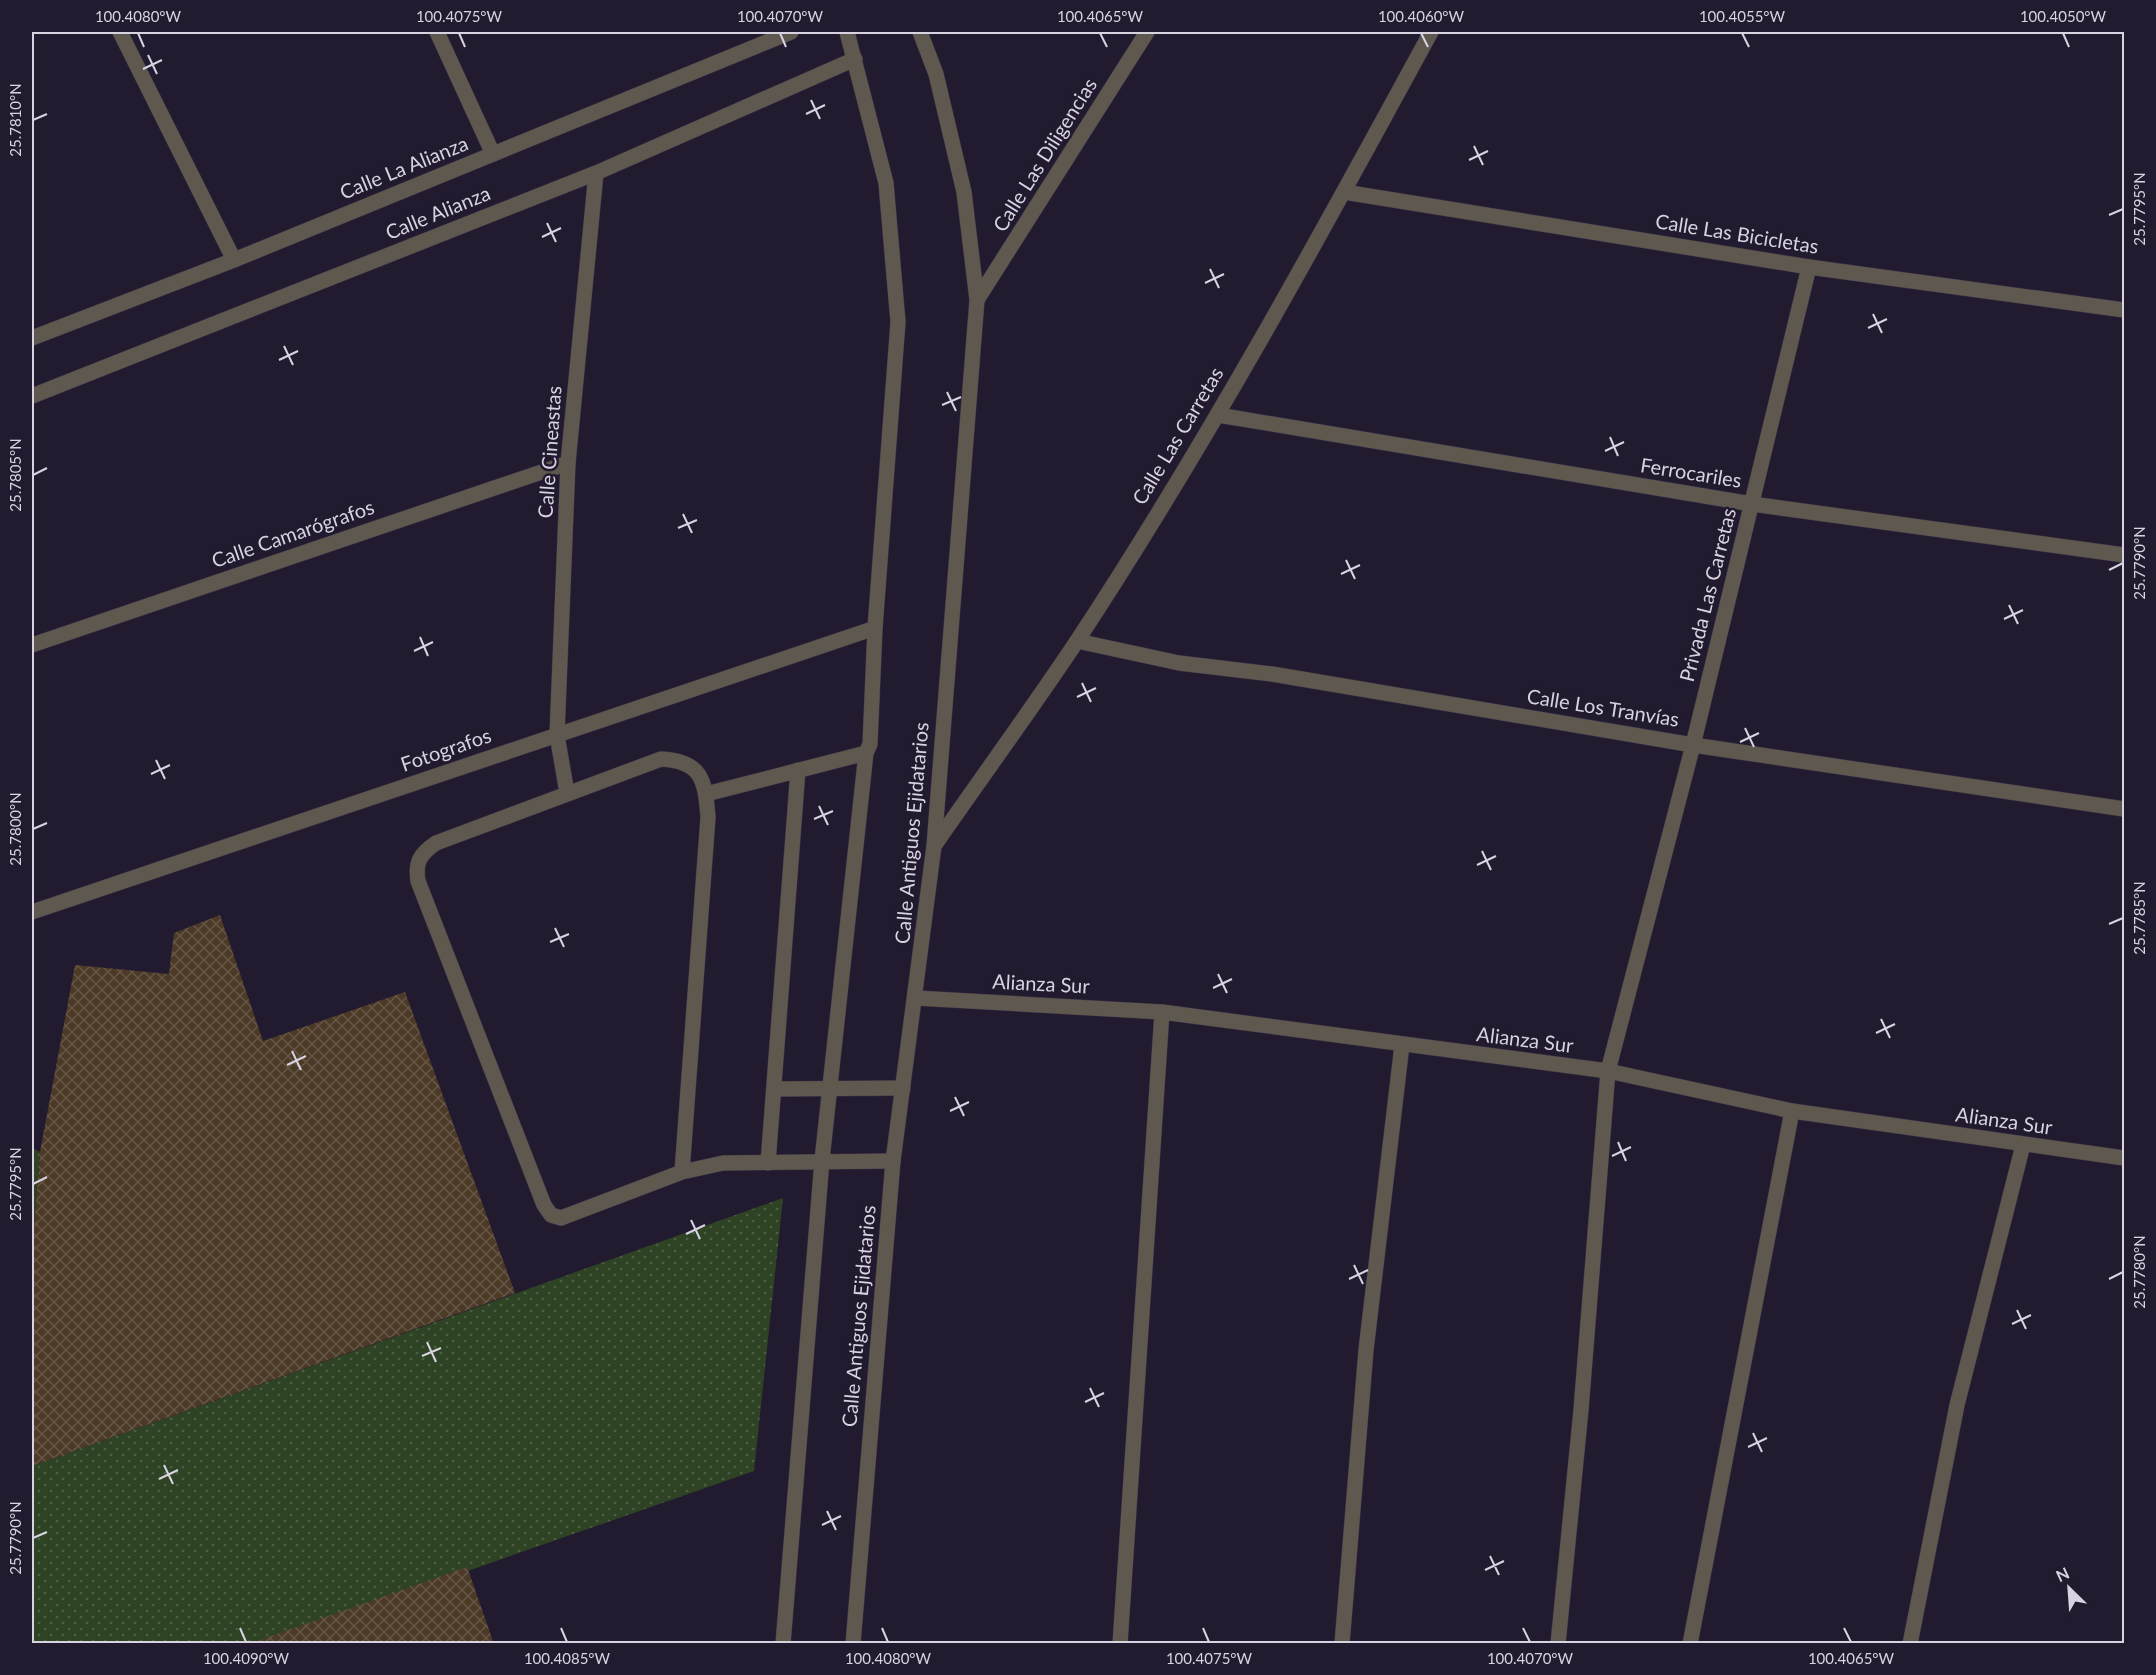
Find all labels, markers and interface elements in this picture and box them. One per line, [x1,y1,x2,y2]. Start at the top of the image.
text: 100.4080°W [95,7,182,25]
text: 100.4075°W [416,7,503,25]
text: 100.4070°W [737,7,824,25]
text: 100.4065°W [1057,7,1144,25]
text: 100.4060°W [1378,7,1465,25]
text: 100.4055°W [1699,7,1786,25]
text: 100.4050°W [2020,7,2107,25]
street label: Calle Las Diligencias [987,73,1101,236]
text: 25.7810°N [6,83,24,157]
street label: Calle La Alianza [336,130,471,204]
text: 25.7795°N [2130,172,2148,246]
street label: Calle Alianza [382,180,494,244]
street label: Calle Las Bicicletas [1654,208,1820,258]
street label: Calle Las Carretas [1127,362,1228,509]
street label: Calle Cineastas [532,385,566,519]
text: 25.7805°N [6,438,24,512]
street label: Ferrocariles [1639,452,1743,492]
street label: Calle Camarógrafos [208,494,377,572]
street label: Privada Las Carretas [1674,506,1740,684]
text: 25.7790°N [2130,526,2148,600]
street label: Calle Los Tranvías [1525,683,1681,731]
street label: Calle Antiguos Ejidatarios [889,721,933,945]
street label: Fotografos [397,722,494,776]
text: 25.7800°N [6,792,24,866]
text: 25.7785°N [2130,881,2148,955]
street label: Alianza Sur [992,968,1091,998]
street label: Alianza Sur [1475,1021,1576,1057]
street label: Alianza Sur [1954,1101,2055,1139]
text: 25.7795°N [6,1147,24,1221]
street label: Calle Antiguos Ejidatarios [836,1204,880,1428]
text: 25.7780°N [2130,1235,2148,1309]
text: 25.7790°N [6,1501,24,1575]
north arrow [2039,1558,2099,1618]
text: N [2053,1563,2072,1585]
text: 100.4090°W [203,1649,290,1667]
text: 100.4085°W [524,1649,611,1667]
text: 100.4080°W [845,1649,932,1667]
text: 100.4075°W [1166,1649,1253,1667]
text: 100.4070°W [1487,1649,1574,1667]
text: 100.4065°W [1808,1649,1895,1667]

